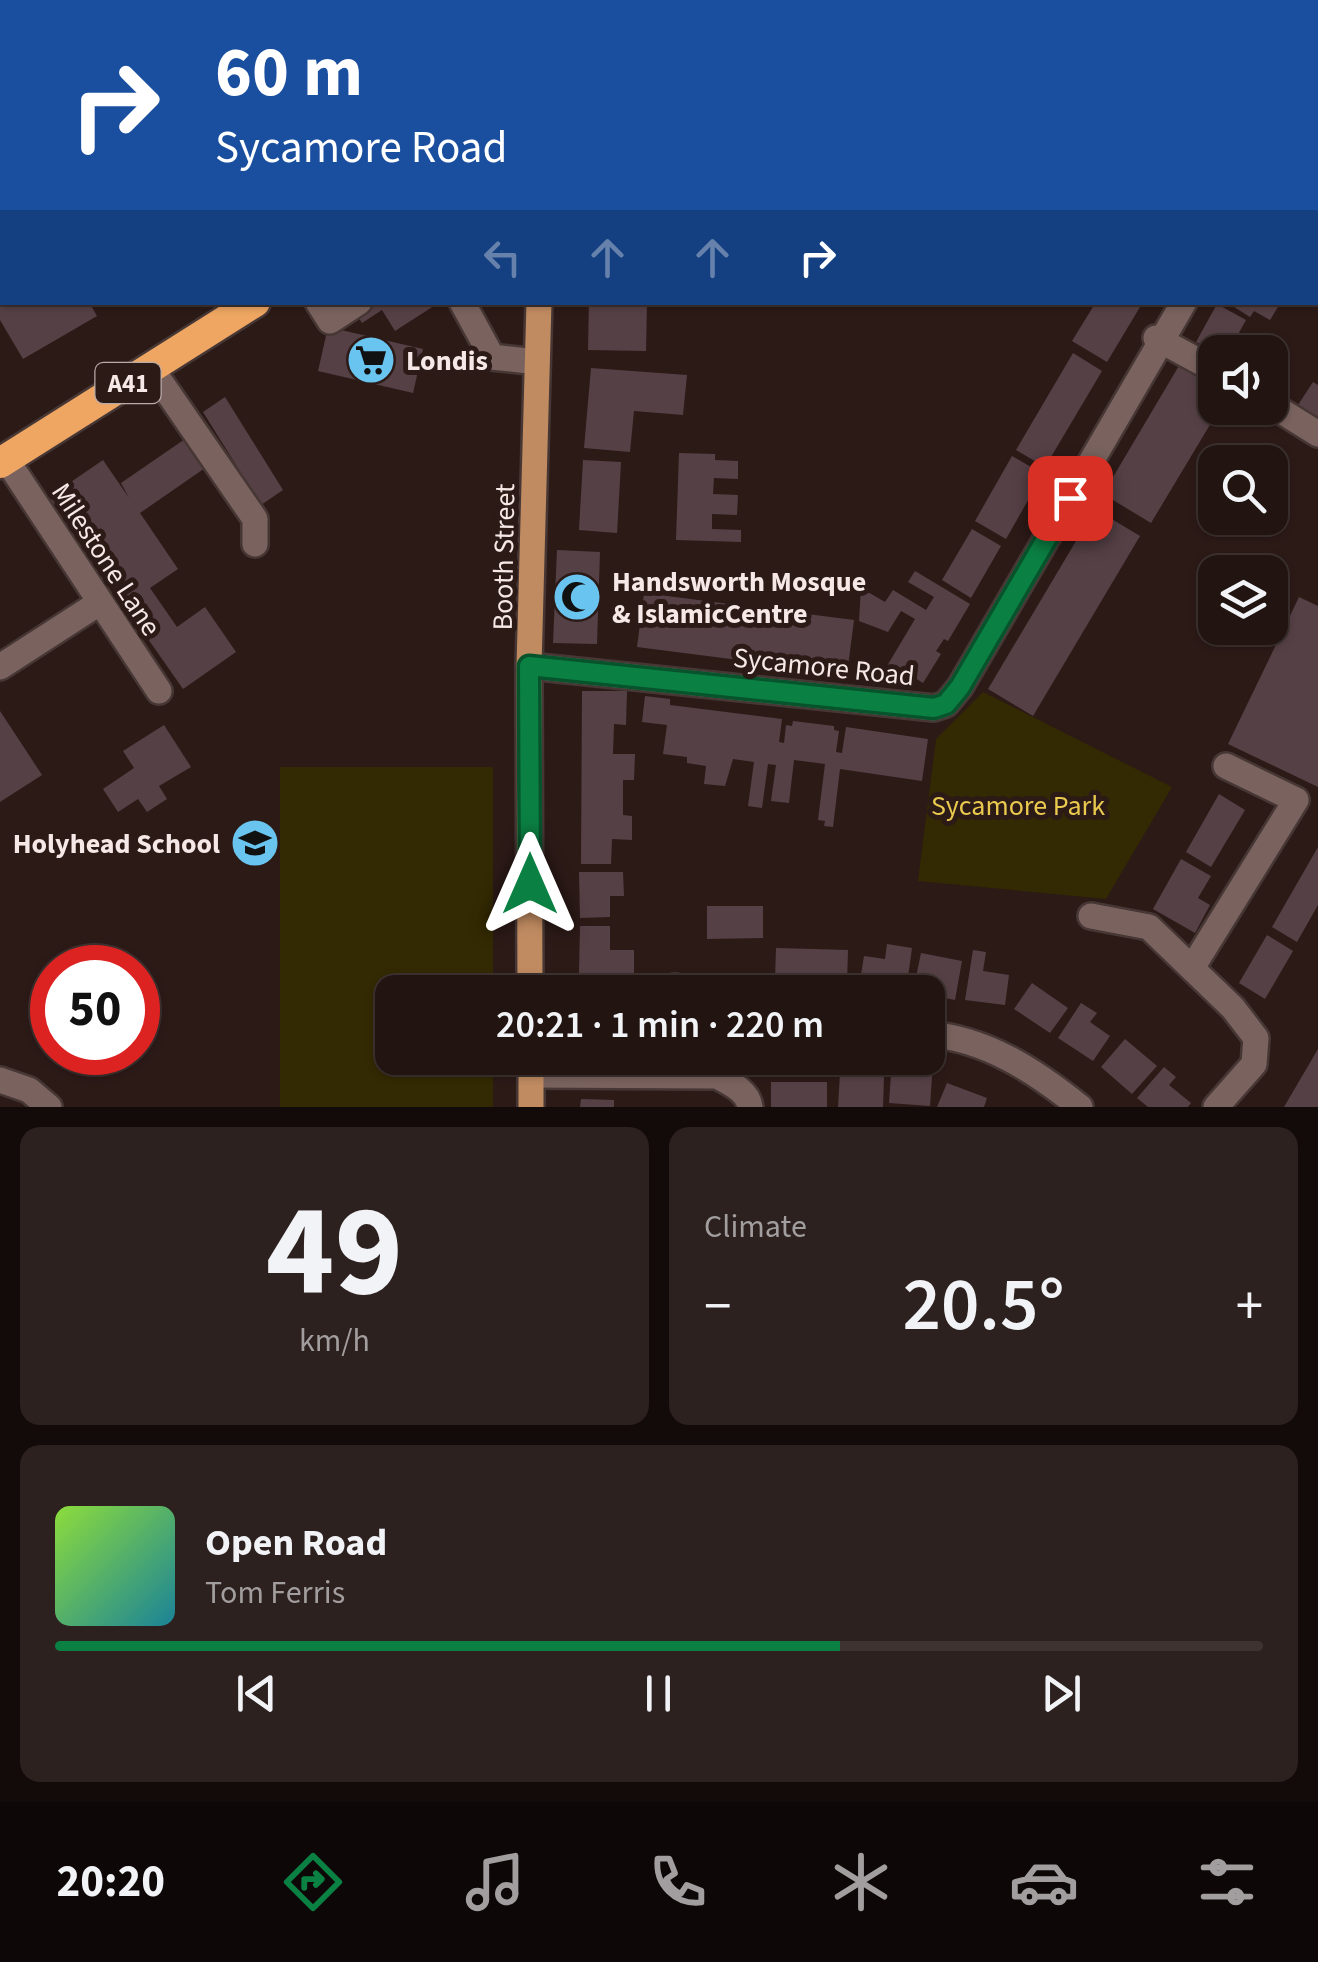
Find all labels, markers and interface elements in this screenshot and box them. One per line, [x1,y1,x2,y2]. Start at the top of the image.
text: 60 m [215,23,363,123]
icon: right [50,40,180,170]
text: Sycamore Road [215,116,507,180]
icon: left [475,230,530,285]
icon: ahead [580,230,635,285]
icon: ahead [685,230,740,285]
icon: right [790,230,845,285]
supermarket icon: Londis [345,334,397,386]
map controls [1198,335,1288,645]
button: sound [1198,335,1288,425]
place label: Londis [406,341,488,381]
road number: A41 [96,363,160,403]
button: search [1198,445,1288,535]
pin [1028,456,1113,541]
icon: arrive [1043,471,1098,526]
street label: Milestone Lane [42,475,171,644]
street label: Booth Street [483,483,525,631]
button: layers [1198,555,1288,645]
place label: Handsworth Mosque & IslamicCentre [612,562,866,634]
mosque icon: Handsworth Mosque & IslamicCentre [551,571,603,623]
street label: Sycamore Road [731,638,916,696]
park label: Sycamore Park [931,786,1105,826]
school or university icon: Holyhead School [229,817,281,869]
place label: Holyhead School [13,824,220,864]
position arrow [478,832,582,936]
speed limit sign: 50 [30,945,160,1075]
text: 20:21 · 1 min · 220 m [496,998,824,1052]
text: 49 [266,1160,403,1345]
text: Climate [704,1204,807,1250]
text: 20.5° [902,1252,1065,1359]
text: − [704,1268,731,1346]
text: + [1236,1268,1263,1346]
text: km/h [299,1318,370,1364]
text: Open Road [205,1516,387,1570]
text: Tom Ferris [205,1570,345,1616]
icon: previous [229,1666,284,1721]
icon: pause [631,1666,686,1721]
icon: next [1034,1666,1089,1721]
icon: directions [278,1847,348,1917]
icon: music [460,1847,530,1917]
icon: phone [643,1847,713,1917]
icon: climate [826,1847,896,1917]
icon: car [1009,1847,1079,1917]
icon: filters [1192,1847,1262,1917]
text: 20:20 [56,1850,165,1914]

